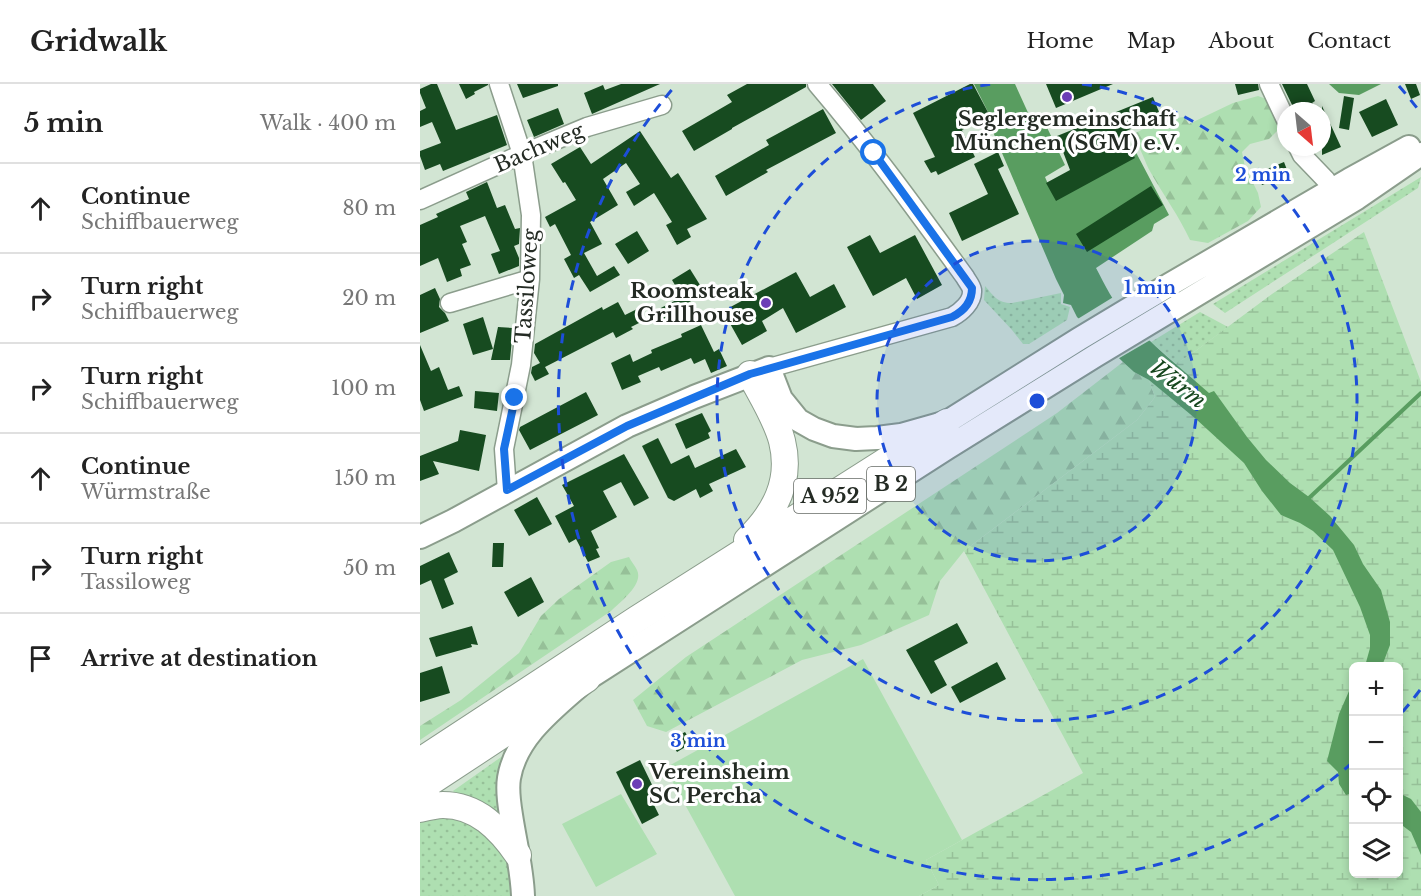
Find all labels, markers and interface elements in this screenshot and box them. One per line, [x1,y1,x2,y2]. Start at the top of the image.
text: Gridwalk [30,24,167,59]
text: Home [1027,28,1094,54]
text: Map [1127,28,1175,54]
text: About [1208,28,1274,54]
text: Contact [1307,28,1391,54]
marker: Seglergemeinschaft München (SGM) e.V. [1060,90,1074,104]
north arrow [1277,102,1331,156]
place label: Seglergemeinschaft München (SGM) e.V. [954,106,1180,156]
text: 5 min [24,107,103,139]
text: Walk · 400 m [260,111,396,135]
street label: Bachweg [490,117,588,179]
route start [860,139,886,165]
text: 2 min [1235,164,1291,186]
text: Continue [81,183,190,210]
icon: ahead [24,192,57,225]
text: 80 m [342,196,396,220]
text: Schiffbauerweg [81,210,238,234]
street label: Tassiloweg [510,227,544,344]
text: Turn right [81,273,203,300]
text: 1 min [1124,277,1176,299]
place label: Roomsteak Grillhouse [630,278,755,328]
icon: right [24,282,57,315]
text: 20 m [342,286,396,310]
marker: Roomsteak Grillhouse [759,296,773,310]
text: Schiffbauerweg [81,300,238,324]
water label: Würm [1144,354,1212,414]
text: Turn right [81,363,203,390]
icon: right [24,372,57,405]
text: 100 m [331,376,396,400]
route end [501,384,527,410]
text: Schiffbauerweg [81,390,238,414]
centre of rings [1027,391,1047,411]
text: Continue [81,453,190,480]
icon: ahead [24,462,57,495]
text: 150 m [334,466,396,490]
road number: B 2 [867,467,915,501]
road number: A 952 [794,479,866,513]
text: Würmstraße [81,480,211,504]
text: Turn right [81,543,203,570]
icon: right [24,552,57,585]
text: 50 m [343,556,396,580]
text: Tassiloweg [81,570,190,594]
icon: arrive [24,642,57,675]
text: Arrive at destination [81,645,318,672]
map controls [1349,662,1403,878]
button: + [1349,662,1403,716]
button: − [1349,716,1403,770]
text: 3 min [670,730,726,752]
place label: Vereinsheim SC Percha [648,759,790,809]
button: locate [1349,770,1403,824]
marker: Vereinsheim SC Percha [630,777,644,791]
button: layers [1349,824,1403,878]

